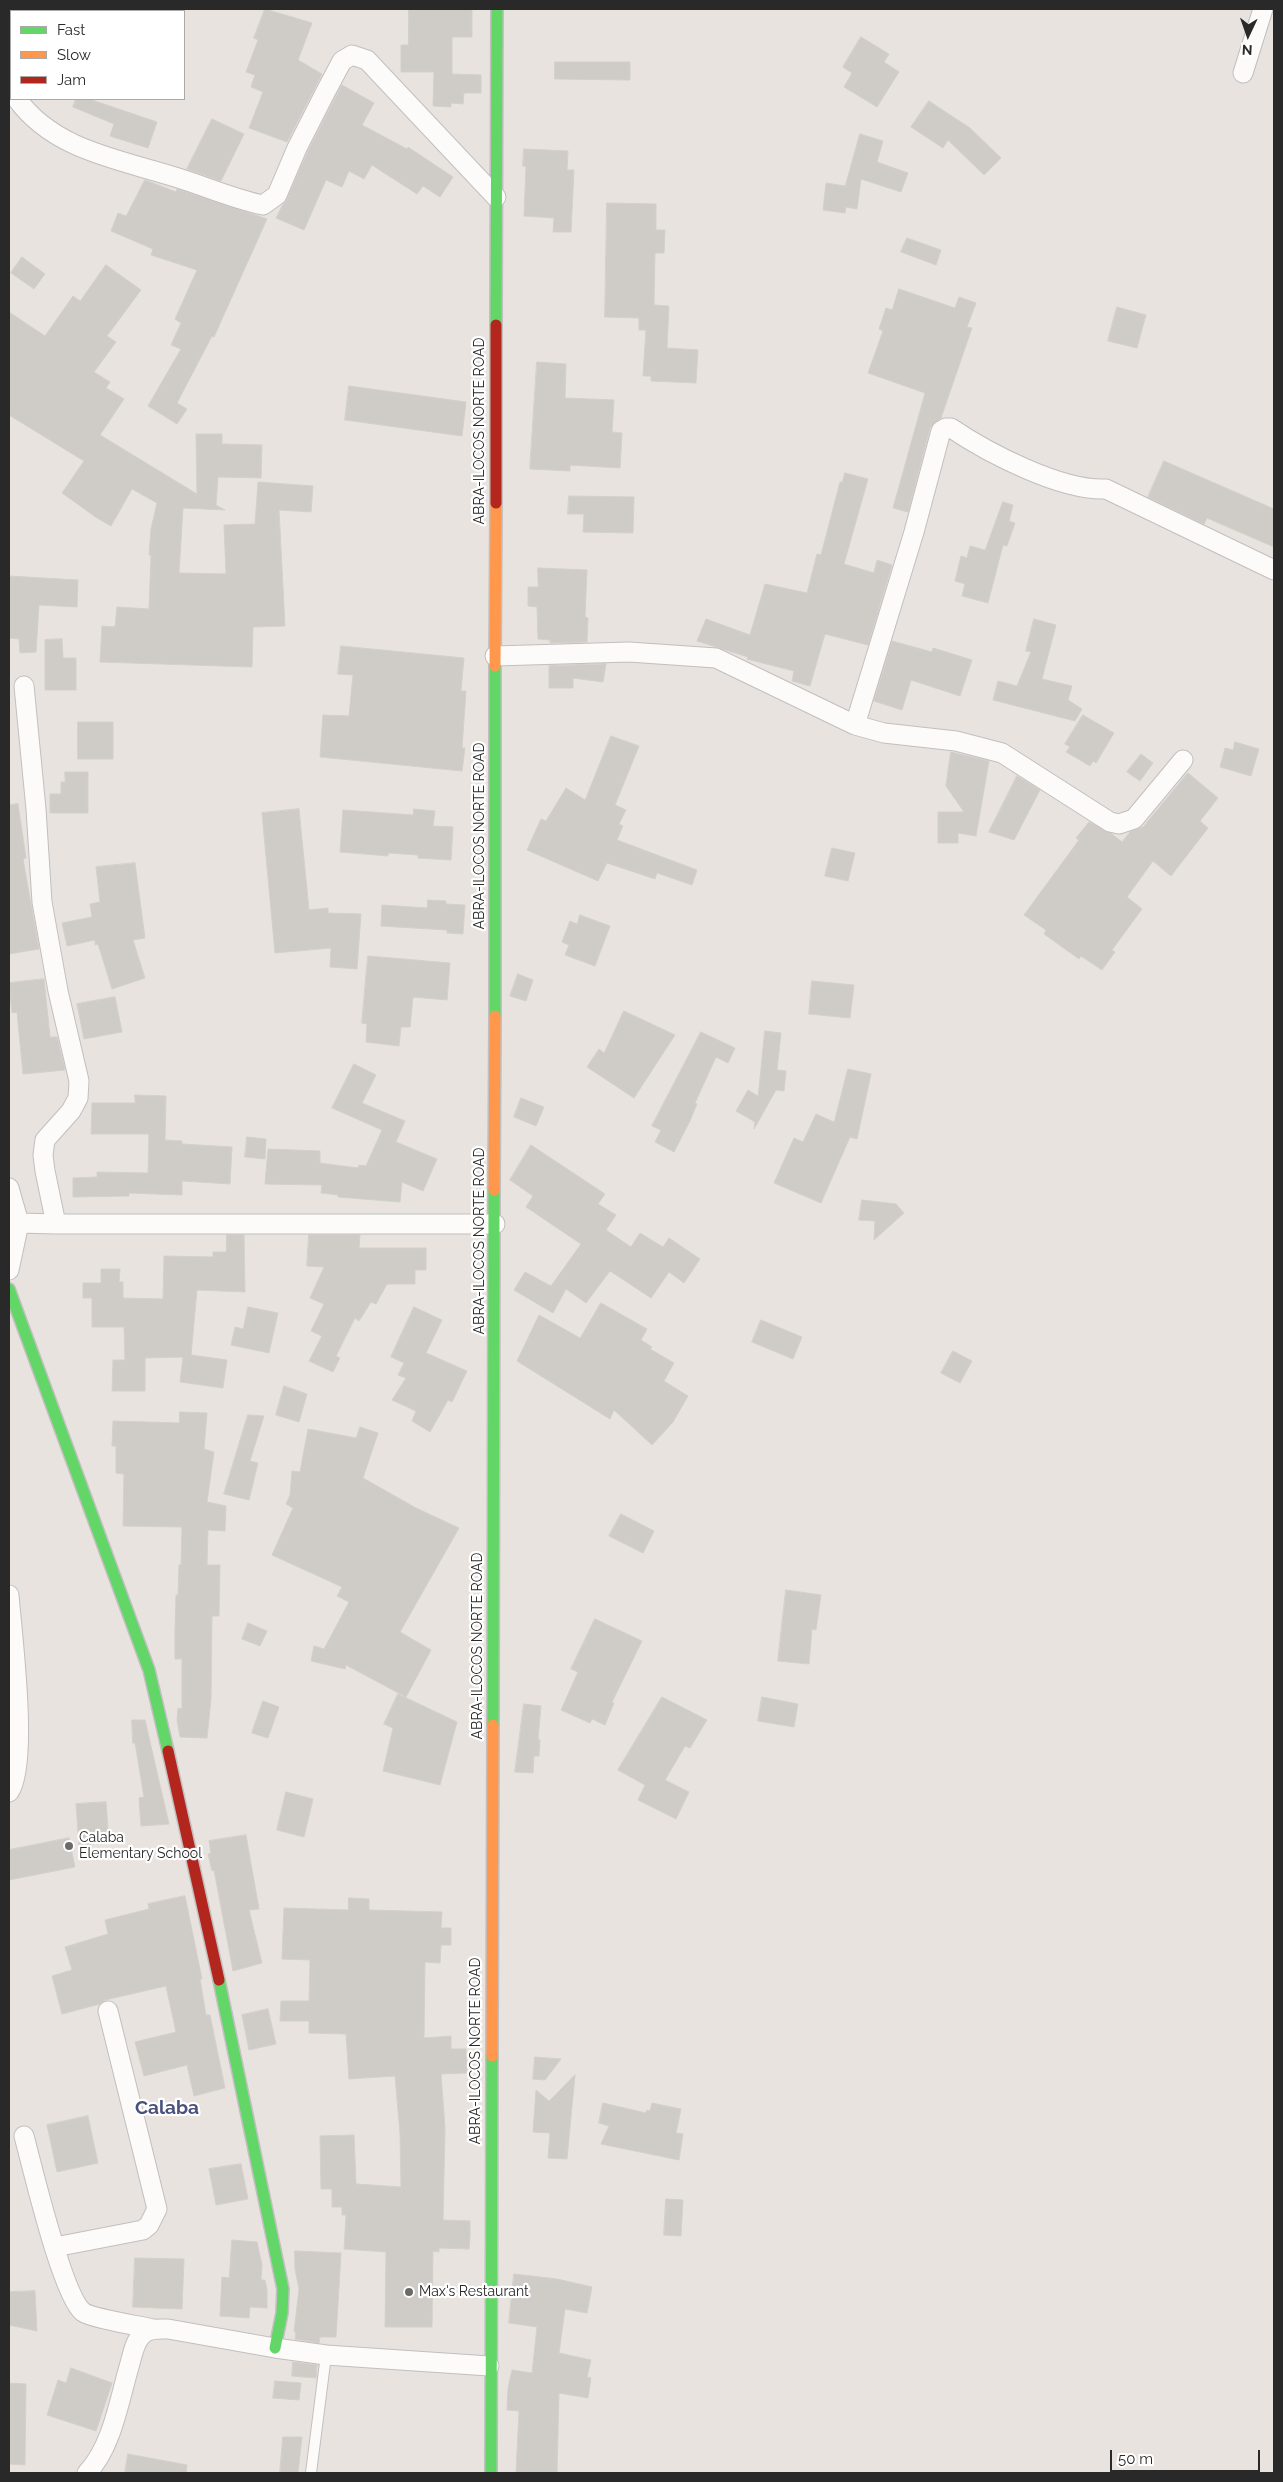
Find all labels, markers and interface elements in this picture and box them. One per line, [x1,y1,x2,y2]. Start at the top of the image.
legend [10,10,185,100]
north arrow [1223,10,1273,60]
text: Fast [57,21,85,39]
text: N [1241,42,1253,58]
text: Slow [57,46,91,64]
text: Jam [57,71,86,89]
street label: ABRA-ILOCOS NORTE ROAD [472,338,488,524]
street label: ABRA-ILOCOS NORTE ROAD [472,743,488,929]
street label: ABRA-ILOCOS NORTE ROAD [472,1148,488,1334]
street label: ABRA-ILOCOS NORTE ROAD [470,1553,486,1739]
place label: Calaba Elementary School [79,1830,202,1862]
marker: Calaba Elementary School [63,1840,75,1852]
street label: ABRA-ILOCOS NORTE ROAD [468,1958,484,2144]
district label: Calaba [135,2097,199,2119]
place label: Max's Restaurant [419,2284,529,2300]
marker: Max's Restaurant [403,2286,415,2298]
scale bar [1113,2440,1263,2472]
text: 50 m [1118,2450,1153,2468]

